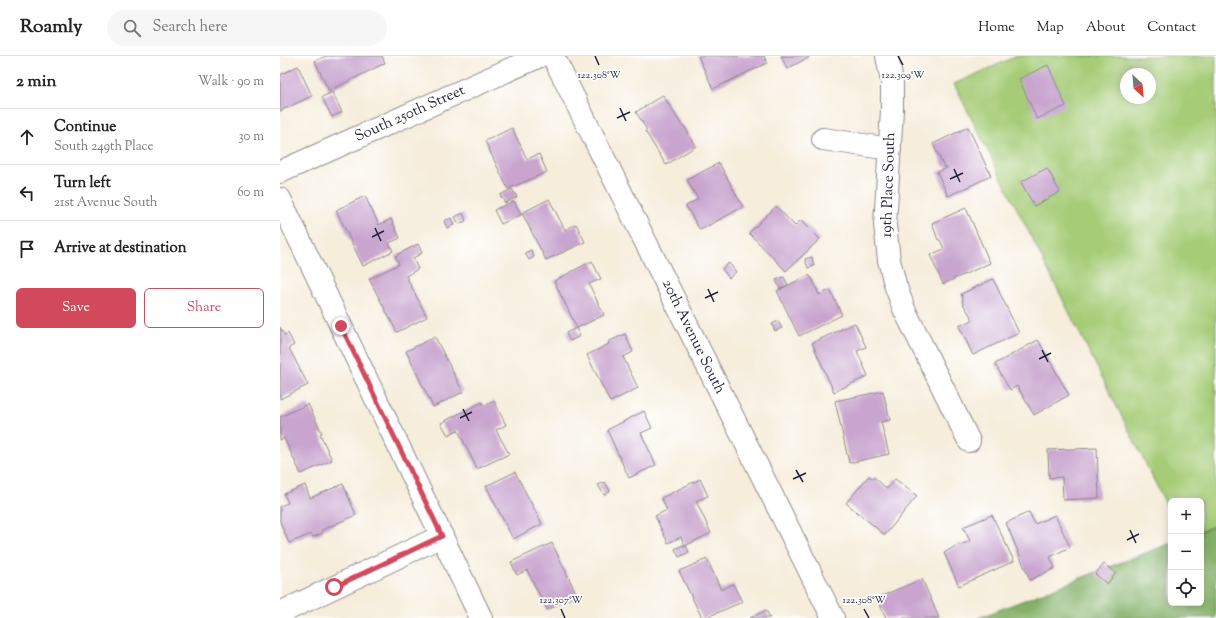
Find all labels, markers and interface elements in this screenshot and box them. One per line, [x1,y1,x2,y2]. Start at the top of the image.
search box [107,10,387,46]
text: Roamly [20,14,83,41]
icon: search [121,17,143,39]
text: Search here [153,17,228,38]
text: Home [978,18,1015,38]
text: Map [1037,18,1064,38]
text: About [1086,18,1125,38]
text: Contact [1147,18,1196,38]
text: 122.308°W [577,68,621,83]
text: 122.309°W [882,68,924,83]
north arrow [1120,68,1156,104]
text: 2 min [16,70,57,94]
text: Walk · 90 m [198,73,264,91]
street label: South 250th Street [351,80,469,148]
text: Continue [54,117,116,138]
icon: ahead [16,126,38,148]
text: 30 m [238,128,264,146]
street label: 19th Place South [877,132,901,238]
text: South 249th Place [54,138,154,156]
text: Turn left [54,173,111,194]
icon: left [16,182,38,204]
text: 60 m [237,184,264,202]
text: 21st Avenue South [54,194,157,212]
icon: arrive [16,238,38,260]
text: Arrive at destination [54,238,187,259]
street label: 20th Avenue South [656,276,730,398]
button: Save [16,288,136,328]
button: Share [144,288,264,328]
route end [332,317,350,335]
map controls [1168,498,1204,606]
button: + [1168,498,1204,534]
button: − [1168,534,1204,570]
button: locate [1168,570,1204,606]
route start [325,578,343,596]
text: 122.307°W [539,593,583,608]
text: 122.308°W [842,593,886,608]

